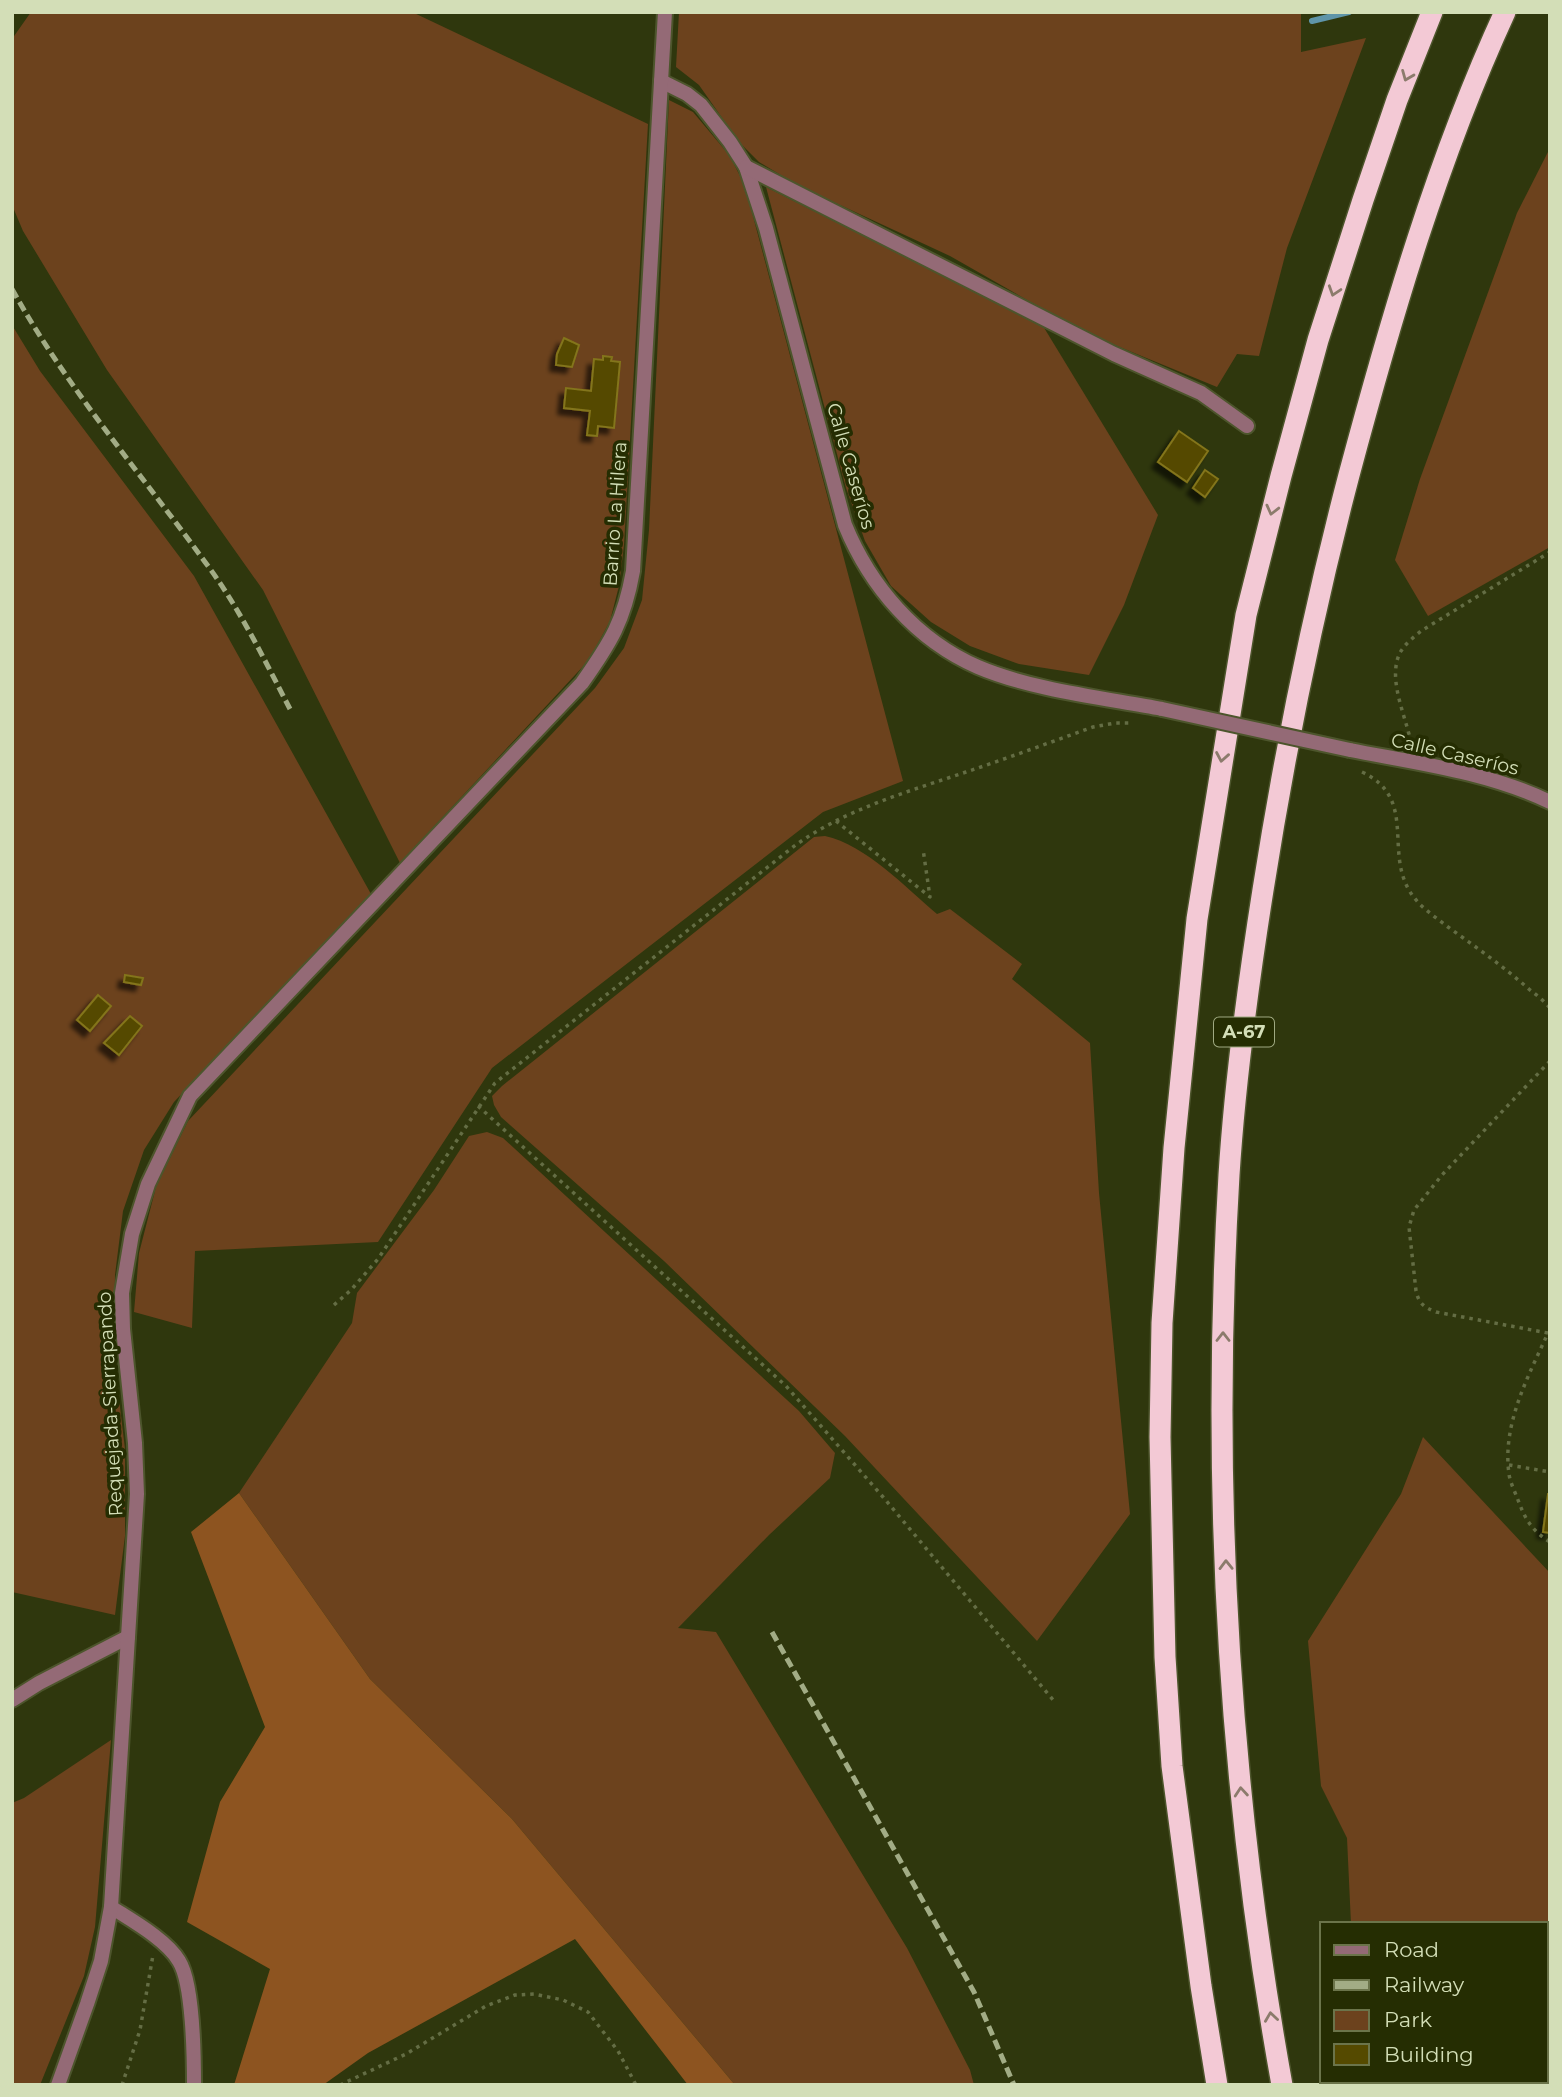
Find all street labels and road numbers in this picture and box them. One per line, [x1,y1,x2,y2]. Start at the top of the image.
street label: Calle Caseríos [822,400,880,532]
street label: Barrio La Hilera [598,441,632,587]
street label: Calle Caseríos [1389,728,1521,780]
road number: A-67 [1214,1017,1274,1046]
street label: Requejada-Sierrapando [93,1291,127,1517]

